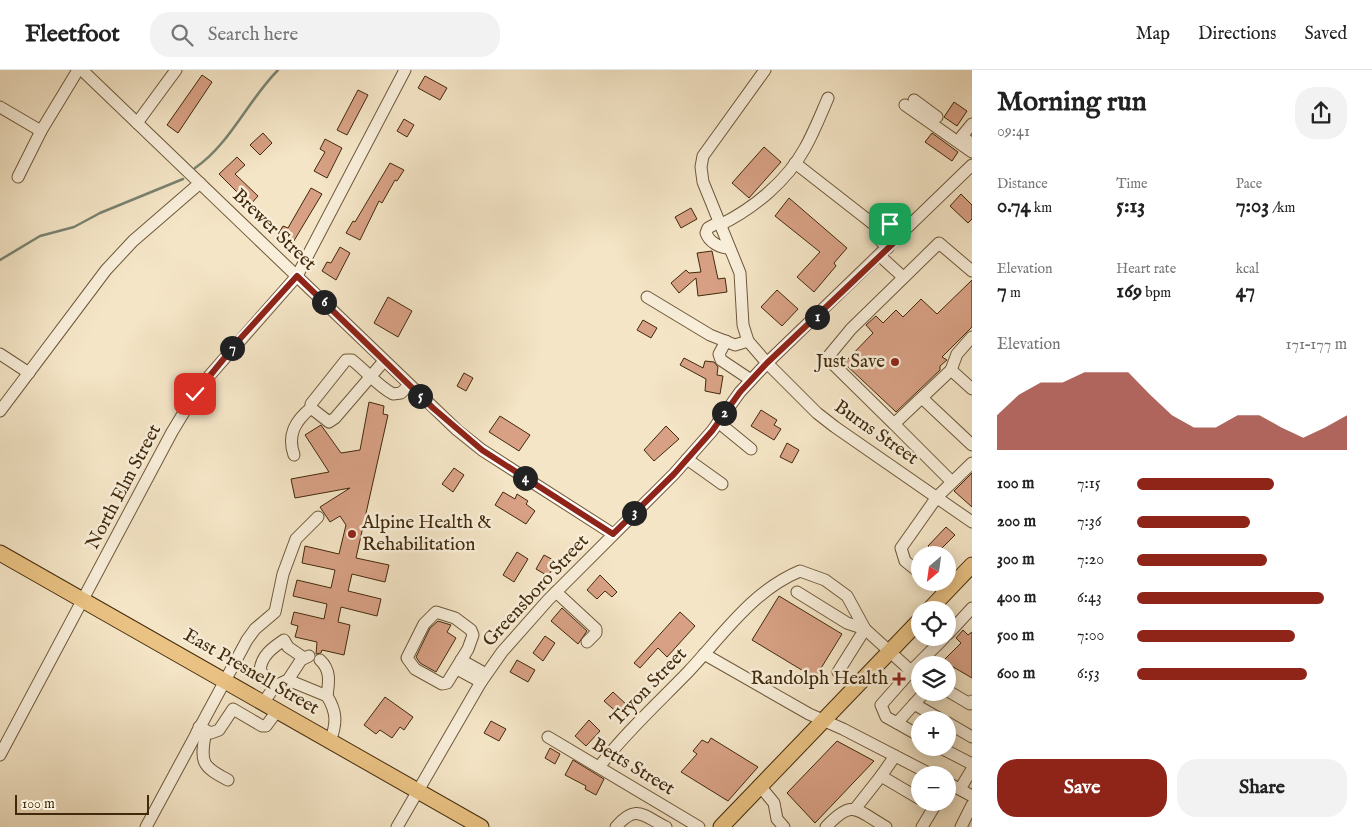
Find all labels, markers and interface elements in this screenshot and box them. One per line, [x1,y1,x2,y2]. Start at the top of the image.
search box [150,12,500,57]
text: Fleetfoot [25,19,120,50]
icon: search [168,21,196,49]
text: Search here [208,23,298,47]
text: Map [1136,23,1170,46]
text: Directions [1198,23,1276,46]
text: Saved [1304,23,1347,46]
text: Morning run [997,85,1147,120]
button: share [1295,87,1347,139]
text: 09:41 [997,122,1030,142]
text: Distance [997,175,1048,193]
text: Time [1116,175,1147,193]
text: Pace [1236,175,1262,193]
street label: Brewer Street [227,184,321,276]
text: 0.74 [997,193,1031,220]
text: 5:13 [1116,193,1145,220]
text: 7:03 [1236,193,1269,220]
text: km [1031,199,1052,217]
text: /km [1269,199,1295,217]
pin [869,203,911,245]
icon: arrive [876,210,904,238]
text: Elevation [997,260,1053,278]
text: Heart rate [1116,260,1176,278]
text: kcal [1236,260,1259,278]
text: 7 [997,278,1007,305]
text: 169 [1116,278,1142,305]
text: 47 [1236,278,1255,305]
text: m [1007,284,1021,302]
text: bpm [1142,284,1171,302]
pin: 6 [312,290,336,314]
text: 6 [322,293,327,311]
pin: 1 [804,304,830,330]
text: 1 [815,308,820,326]
text: Elevation [997,335,1060,355]
text: 171–177 m [1285,335,1347,355]
pin: 7 [220,336,244,360]
text: 7 [229,339,236,357]
place label: Just Save [814,350,885,374]
marker: Just Save [889,356,901,368]
pin [174,373,216,415]
icon: check [181,380,209,408]
pin: 5 [408,384,432,408]
text: 5 [418,387,423,405]
street label: Burns Street [829,395,923,471]
pin: 2 [712,400,736,426]
text: 2 [721,404,728,422]
street label: North Elm Street [81,420,167,554]
pin: 4 [512,466,538,490]
text: 4 [522,469,529,487]
text: 100 m [997,474,1034,494]
text: 7:15 [1077,474,1100,494]
pin: 3 [622,500,646,526]
text: 3 [632,504,637,522]
place label: Alpine Health & Rehabilitation [361,511,492,557]
text: 200 m [997,512,1036,532]
text: 7:36 [1077,512,1101,532]
marker: Alpine Health & Rehabilitation [346,528,358,540]
street label: Greensboro Street [478,529,595,652]
north arrow [911,546,956,591]
map controls [911,546,956,811]
text: 300 m [997,550,1035,570]
text: 7:20 [1077,550,1104,570]
text: 400 m [997,588,1036,608]
text: 6:43 [1077,588,1102,608]
button: locate [911,601,956,646]
street label: East Presnell Street [179,623,324,721]
text: 500 m [997,626,1034,646]
text: 7:00 [1077,626,1104,646]
street label: Tryon Street [606,642,693,731]
button: layers [911,656,956,701]
text: 600 m [997,664,1035,684]
text: 6:53 [1077,664,1100,684]
place label: Randolph Health [751,667,888,691]
marker: Randolph Health [892,672,906,686]
button: + [911,711,956,756]
street label: Betts Street [587,733,679,801]
button: Save [997,759,1167,817]
button: Share [1177,759,1347,817]
button: − [911,766,956,811]
scale bar [15,792,149,815]
text: 100 m [22,795,55,813]

